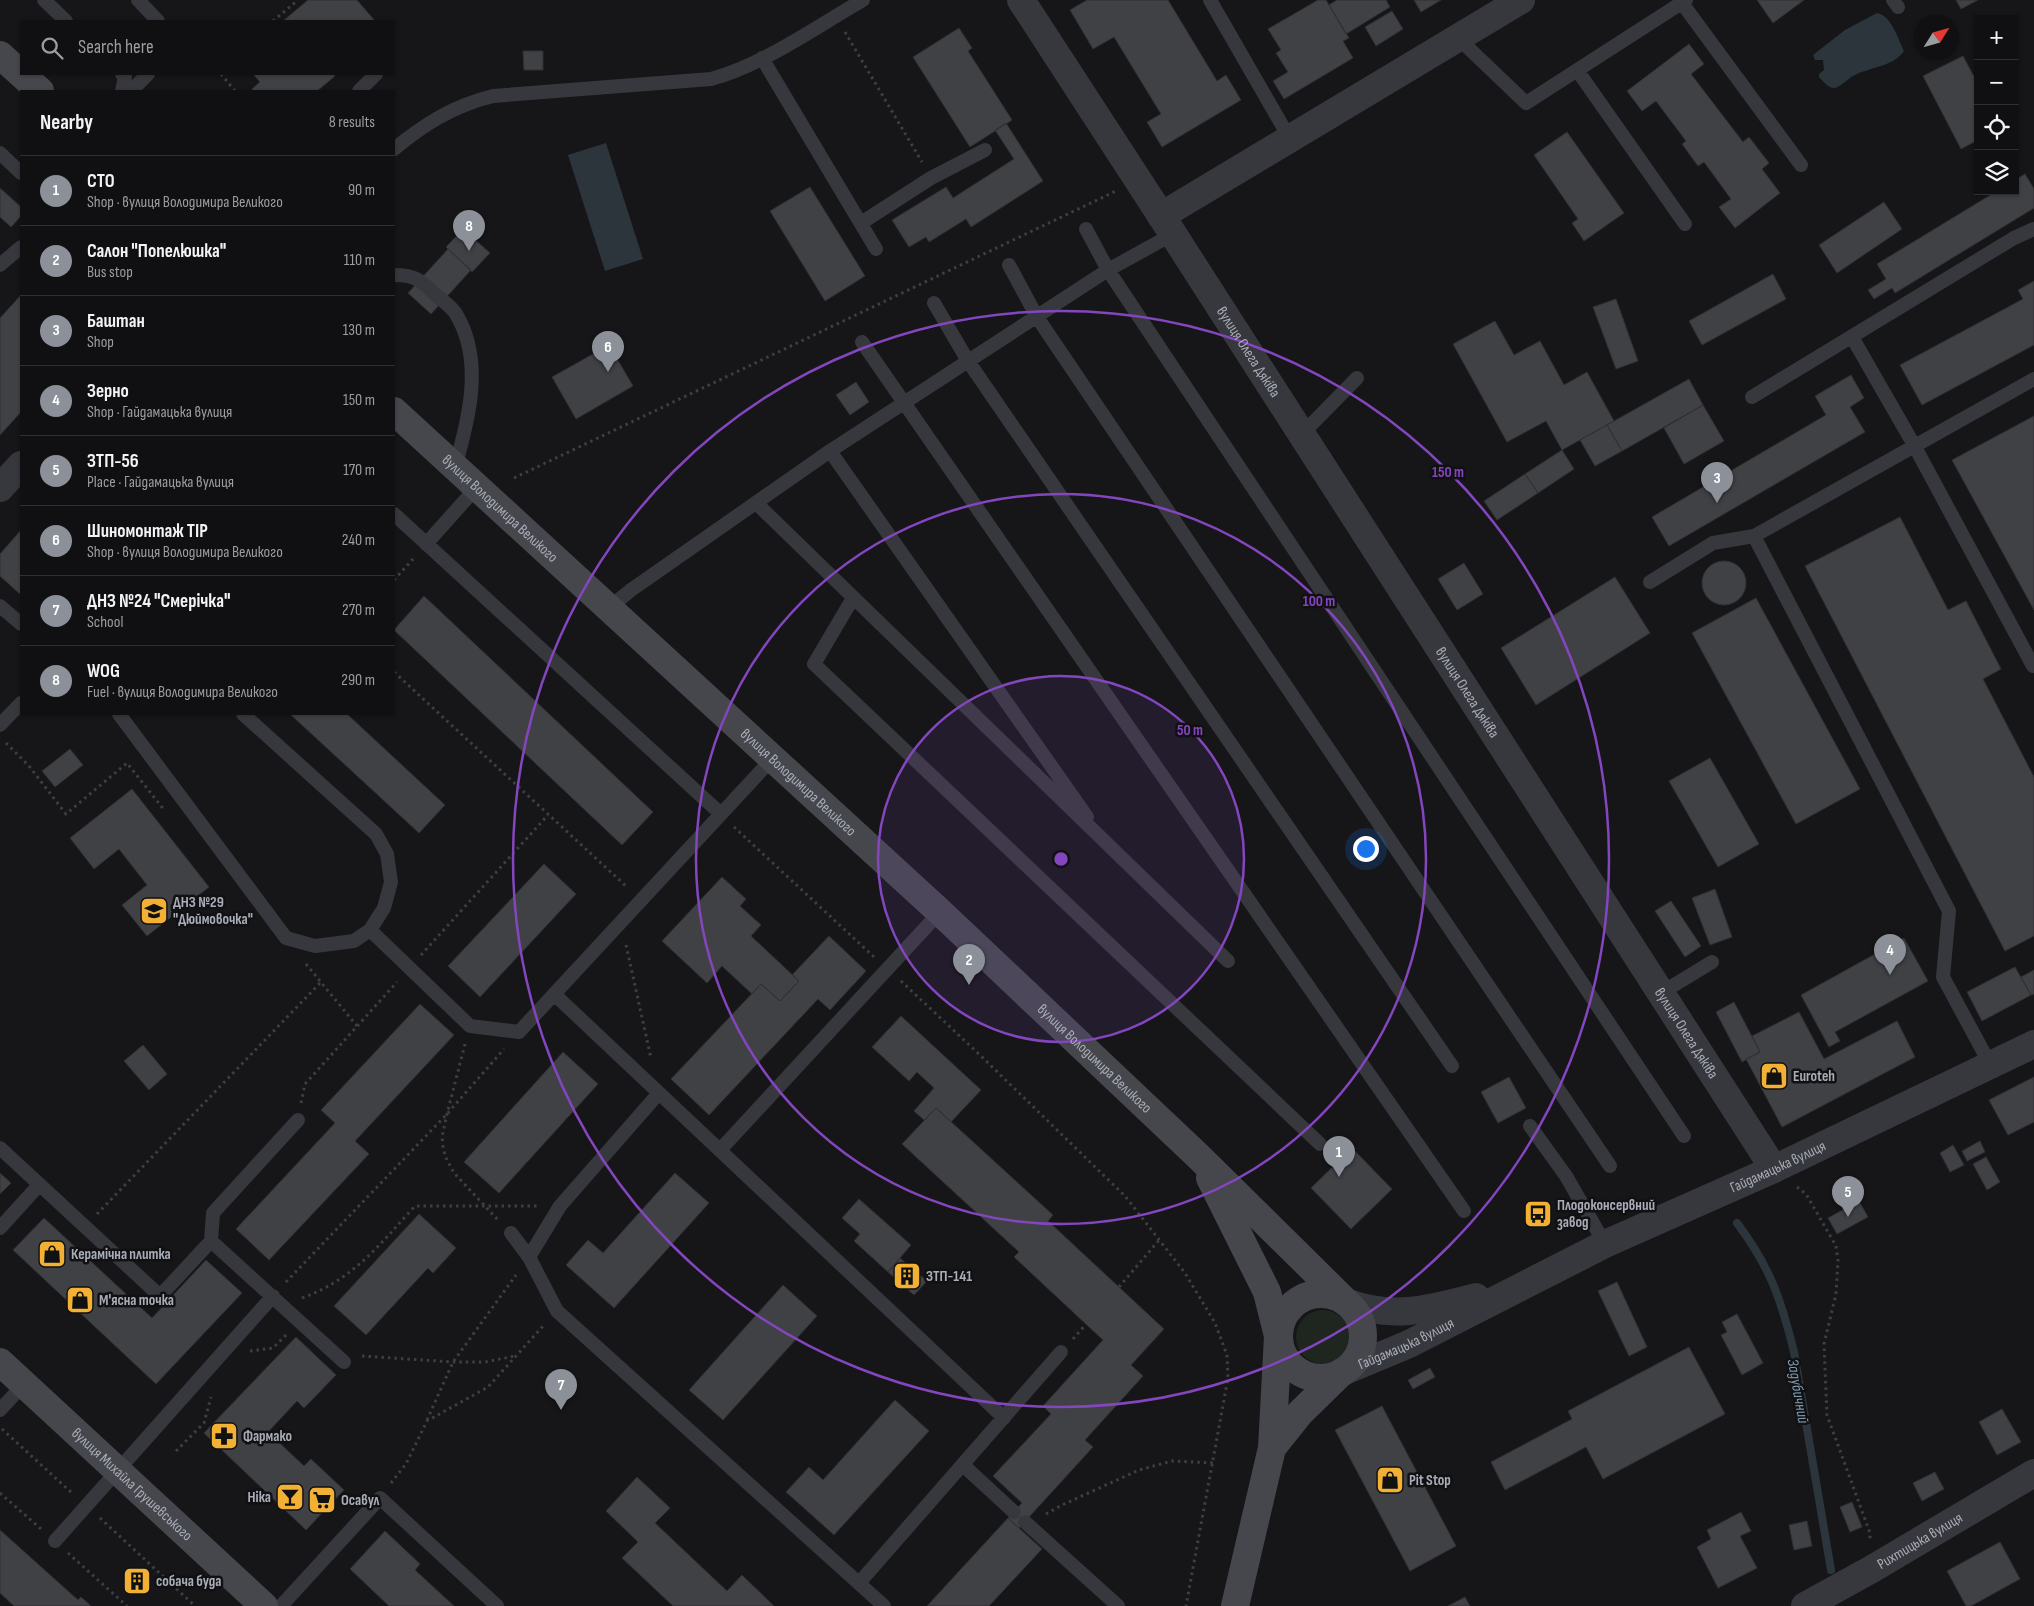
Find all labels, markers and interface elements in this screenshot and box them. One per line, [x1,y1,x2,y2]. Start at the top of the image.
north arrow [1914,15,1959,60]
map controls [1974,15,2019,195]
button: + [1974,15,2019,60]
search box [20,20,395,75]
icon: search [38,34,66,62]
text: Search here [78,36,154,59]
button: − [1974,60,2019,105]
button: locate [1974,105,2019,150]
text: Nearby [40,110,93,135]
text: 8 results [329,113,375,132]
button: layers [1974,150,2019,195]
text: СТО [87,170,115,193]
text: 1 [53,181,59,200]
text: 90 m [348,181,375,200]
text: Shop · вулиця Володимира Великого [87,193,283,212]
pin: 8 [453,210,485,251]
text: Салон "Попелюшка" [87,240,226,263]
text: 2 [52,251,60,270]
text: 110 m [344,251,375,270]
text: Bus stop [87,263,133,282]
street label: вулиця Олега Дяківа [1212,303,1285,401]
text: Баштан [87,310,145,333]
text: 3 [52,321,60,340]
text: 130 m [343,321,375,340]
pin: 6 [592,331,624,372]
text: Shop [87,333,114,352]
text: Зерно [87,380,129,403]
text: 4 [52,391,60,410]
text: 150 m [343,391,375,410]
text: Shop · Гайдамацька вулиця [87,403,232,422]
text: ЗТП-56 [87,450,139,473]
street label: вулиця Володимира Великого [438,451,562,567]
text: 5 [52,461,60,480]
text: 170 m [343,461,375,480]
pin: 3 [1701,462,1733,503]
text: 150 m [1432,463,1464,482]
text: Place · Гайдамацька вулиця [87,473,234,492]
text: Шиномонтаж ТІР [87,520,208,543]
text: 6 [52,531,60,550]
text: 240 m [342,531,375,550]
text: Shop · вулиця Володимира Великого [87,543,283,562]
text: ДНЗ №24 "Смерічка" [87,590,231,613]
text: 100 m [1303,592,1335,611]
text: 7 [53,601,59,620]
text: 270 m [342,601,375,620]
text: School [87,613,123,632]
street label: вулиця Олега Дяківа [1431,644,1504,742]
text: WOG [87,660,120,683]
text: 8 [52,671,60,690]
text: 290 m [341,671,375,690]
text: Fuel · вулиця Володимира Великого [87,683,278,702]
text: 50 m [1177,721,1203,740]
street label: вулиця Володимира Великого [736,725,860,841]
your location [1353,836,1379,862]
centre of rings [1052,850,1070,868]
place label: ДНЗ №29 "Дюймовочка" [173,893,253,929]
school or university icon: ДНЗ №29 "Дюймовочка" [139,896,169,926]
pin: 4 [1874,934,1906,975]
pin: 2 [953,944,985,985]
street label: вулиця Олега Дяківа [1650,984,1723,1083]
street label: вулиця Володимира Великого [1033,1000,1156,1117]
shop icon: Euroteh [1759,1061,1789,1091]
place label: Euroteh [1793,1067,1835,1086]
pin: 1 [1323,1136,1355,1177]
street label: Гайдамацька вулиця [1727,1137,1829,1197]
pin: 5 [1832,1176,1864,1217]
place label: Плодоконсервний завод [1557,1196,1655,1232]
bus stop icon: Плодоконсервний завод [1523,1199,1553,1229]
shop icon: Керамічна плитка [37,1239,67,1269]
place label: Керамічна плитка [71,1245,171,1264]
building icon: ЗТП-141 [892,1261,922,1291]
place label: ЗТП-141 [926,1267,972,1286]
shop icon: М'ясна точка [65,1285,95,1315]
place label: М'ясна точка [99,1291,174,1310]
street label: Гайдамацька вулиця [1355,1314,1457,1374]
water label: Задубичний [1783,1358,1813,1425]
pin: 7 [545,1369,577,1410]
pharmacy icon: Фармако [209,1421,239,1451]
street label: вулиця Михайла Грушевського [67,1424,196,1545]
place label: Фармако [243,1427,292,1446]
shop icon: Pit Stop [1375,1465,1405,1495]
place label: Pit Stop [1409,1471,1451,1490]
bar icon: Ніка [275,1482,305,1512]
supermarket icon: Осавул [307,1485,337,1515]
place label: Ніка [248,1488,271,1507]
place label: Осавул [341,1491,380,1510]
street label: Рихтицька вулиця [1874,1508,1966,1574]
building icon: собача буда [122,1566,152,1596]
place label: собача буда [156,1572,221,1591]

